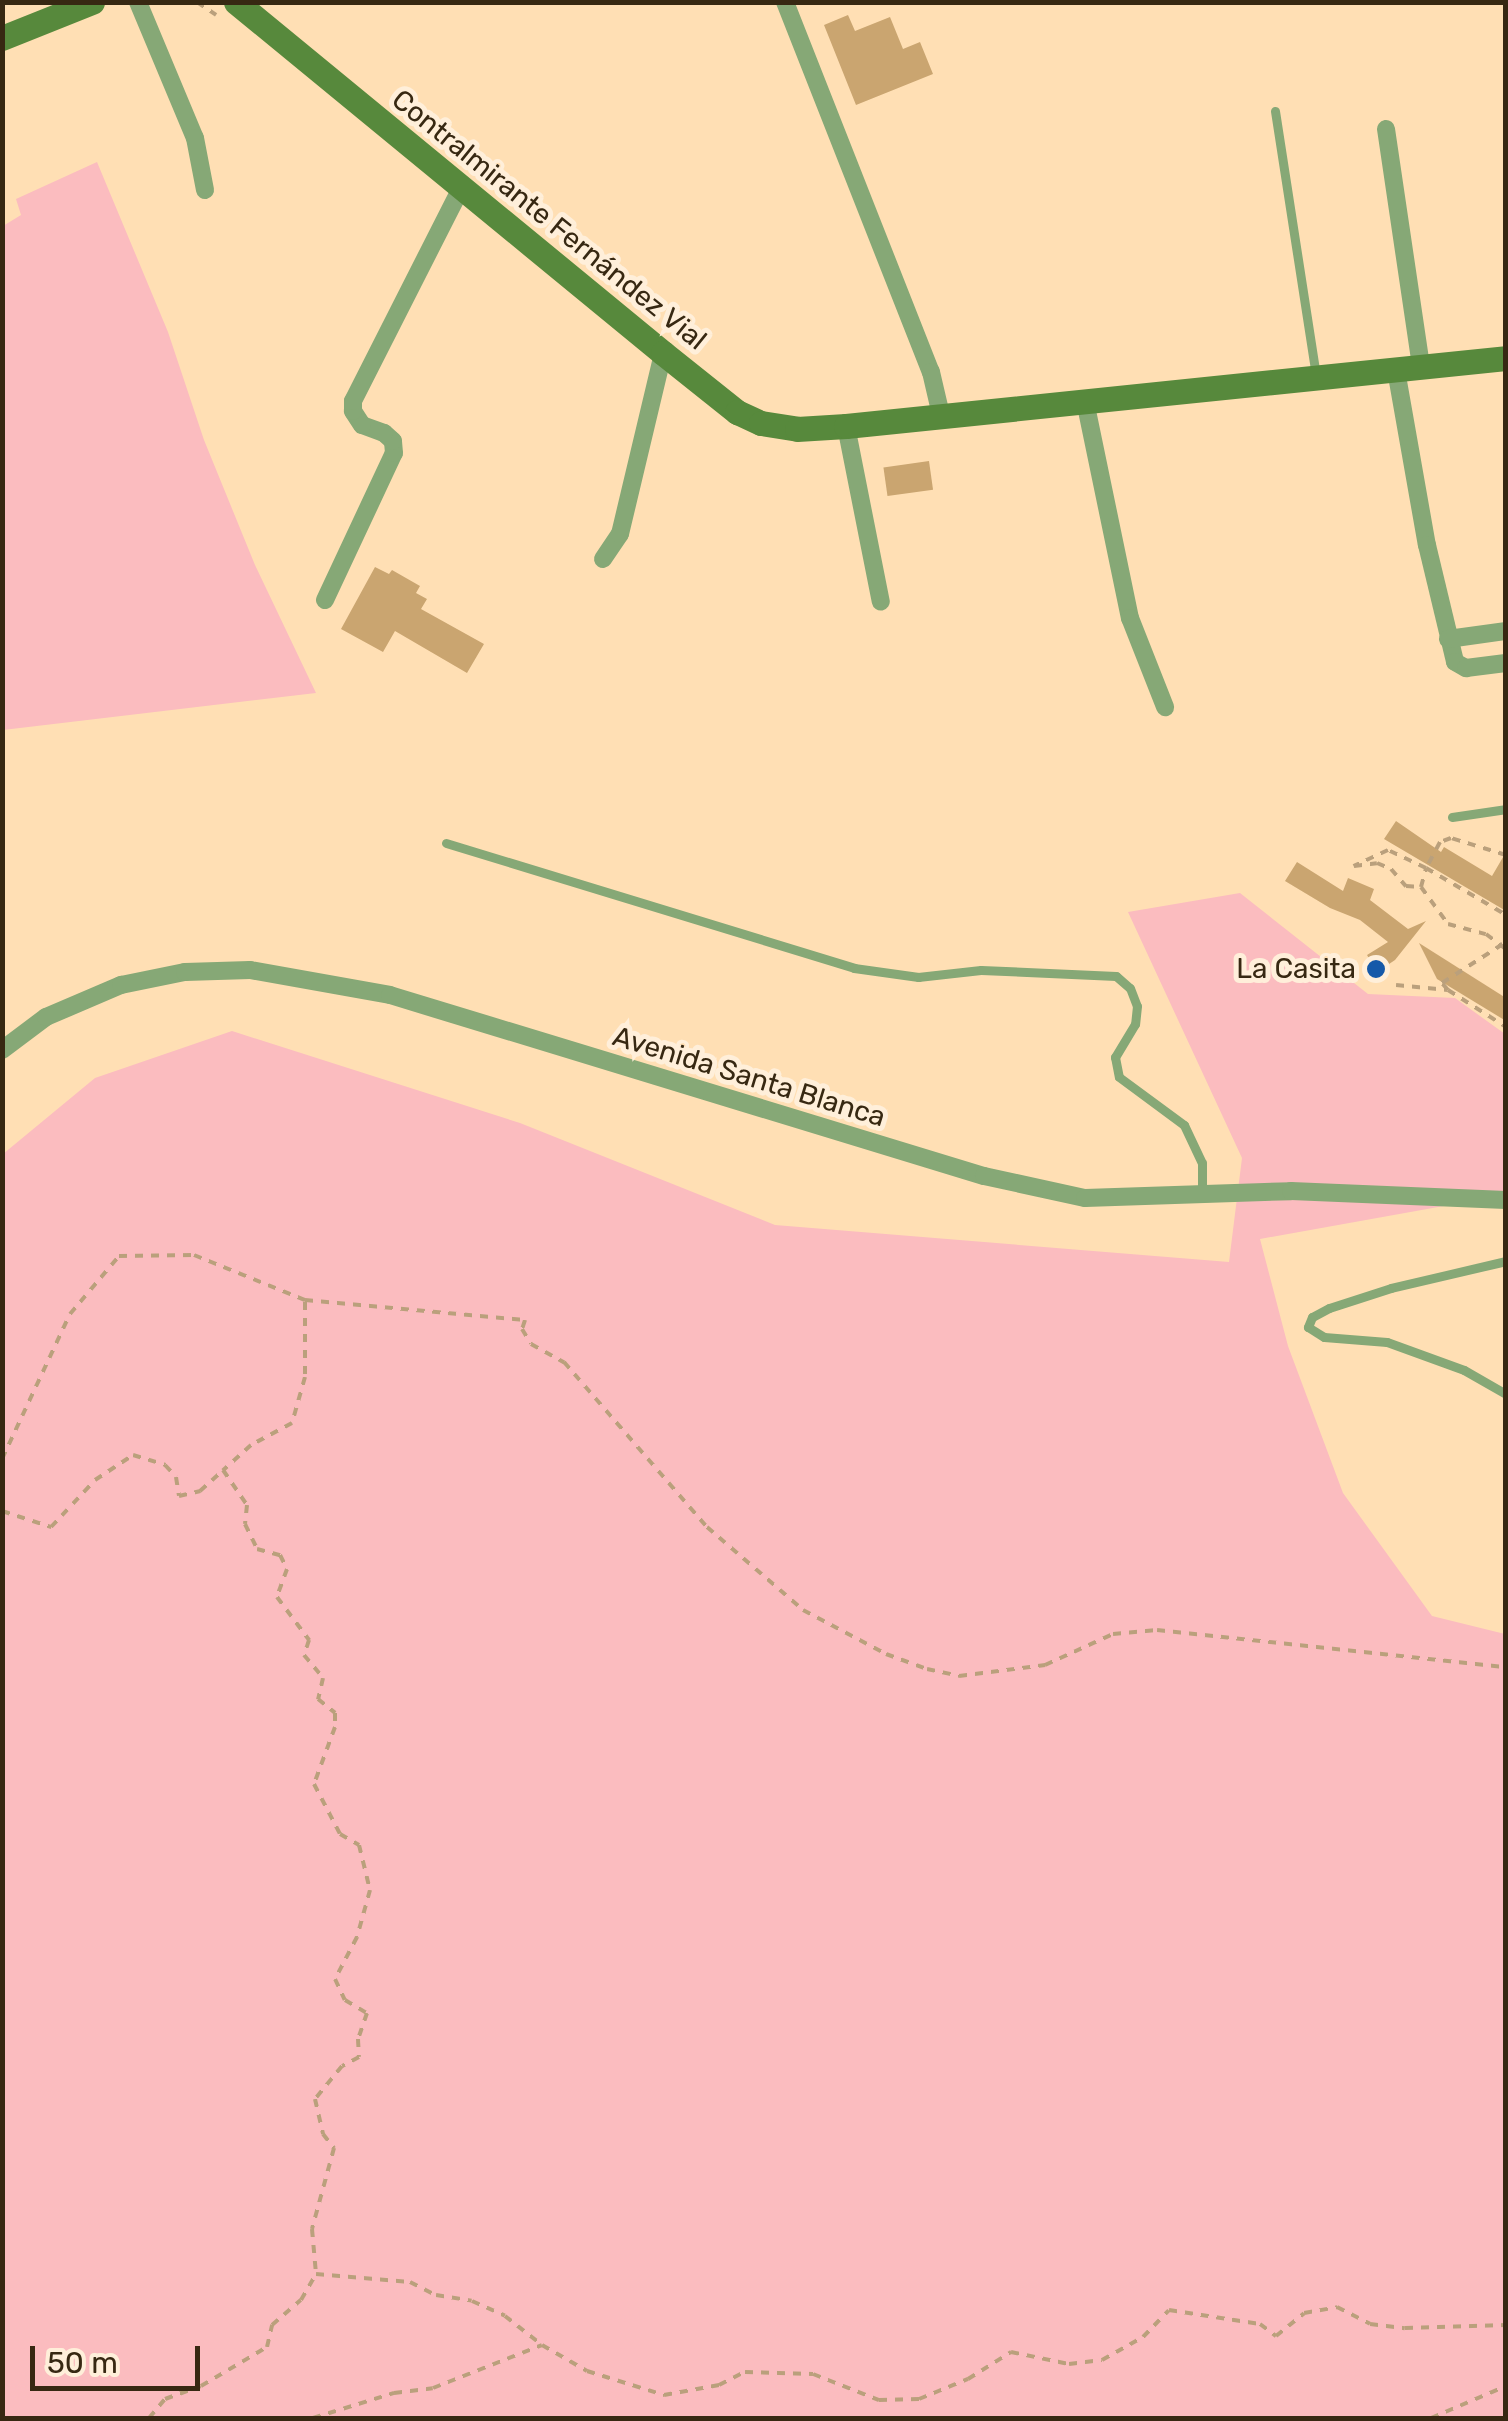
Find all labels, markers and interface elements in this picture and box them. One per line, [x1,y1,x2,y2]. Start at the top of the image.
street label: Contralmirante Fernández Vial [385,83,713,357]
place label: La Casita [1236,952,1356,986]
marker: La Casita [1365,958,1387,980]
street label: Avenida Santa Blanca [609,1020,889,1134]
scale bar [35,2326,205,2388]
text: 50 m [47,2345,118,2381]

